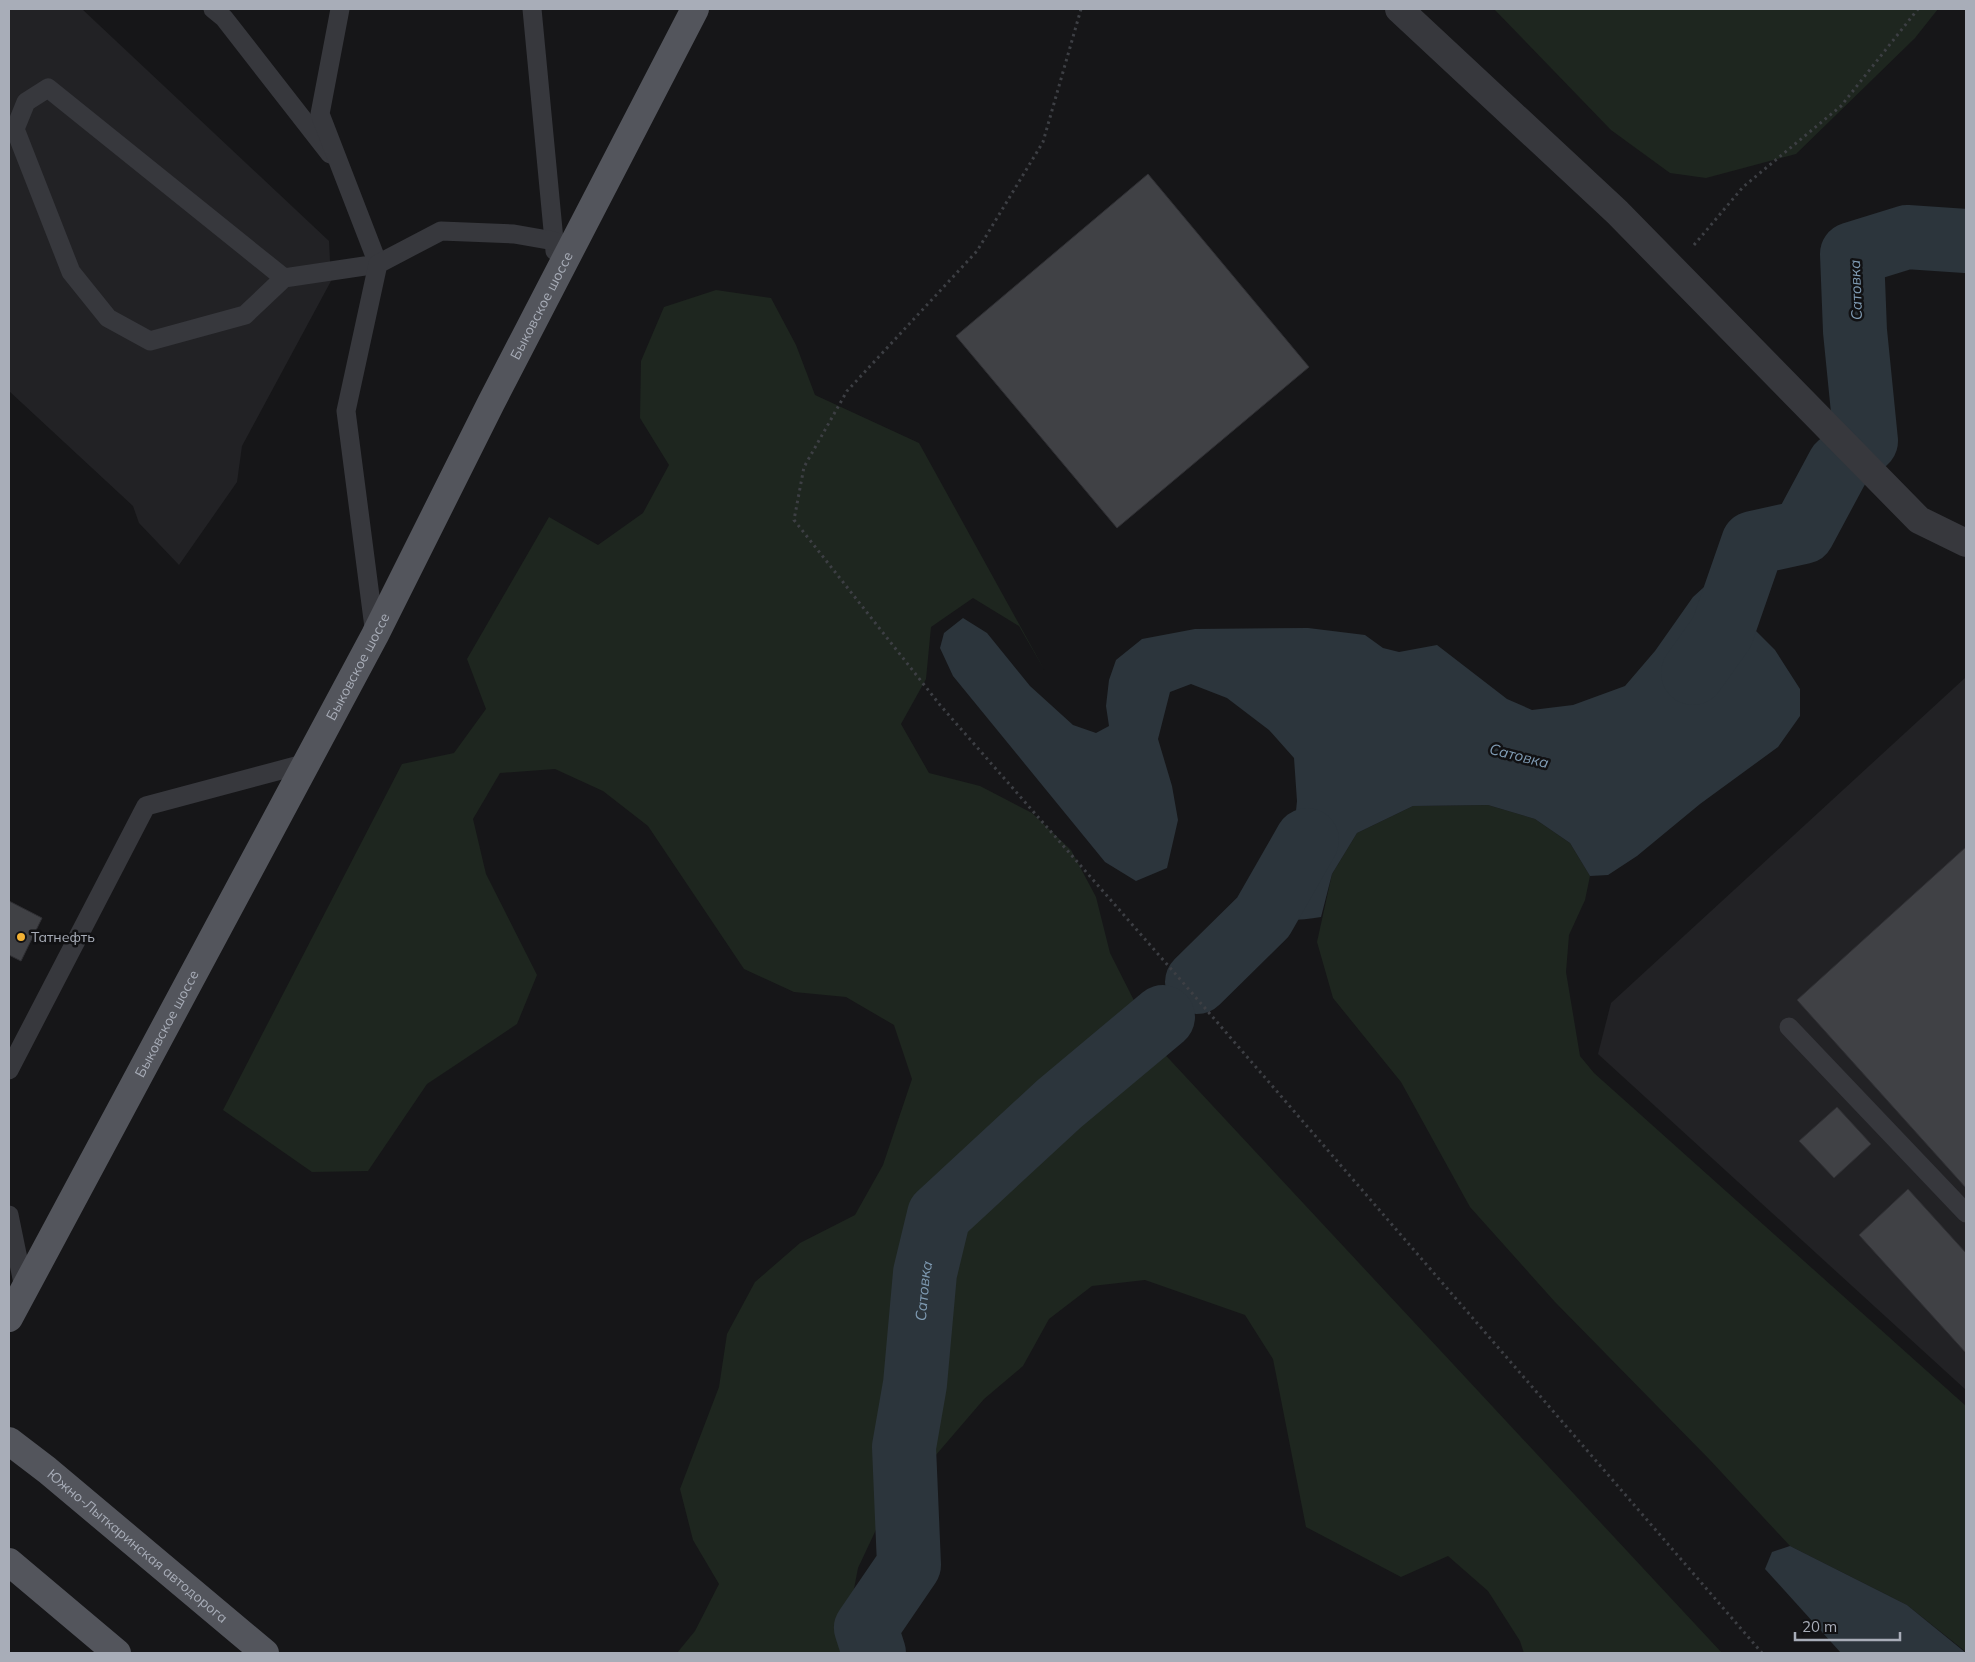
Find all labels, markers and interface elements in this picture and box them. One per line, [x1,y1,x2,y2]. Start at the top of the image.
street label: Быковское шоссе [506,248,577,363]
water label: Сатовка [1845,260,1866,321]
street label: Быковское шоссе [322,610,394,723]
water label: Сатовка [1488,739,1551,772]
place label: Татнефть [31,928,95,946]
marker: Татнефть [15,931,27,943]
street label: Быковское шоссе [131,967,203,1080]
water label: Сатовка [911,1259,937,1322]
street label: Южно-Лыткаринская автодорога [44,1465,231,1627]
scale bar [1795,1610,1900,1642]
text: 20 m [1802,1617,1837,1636]

